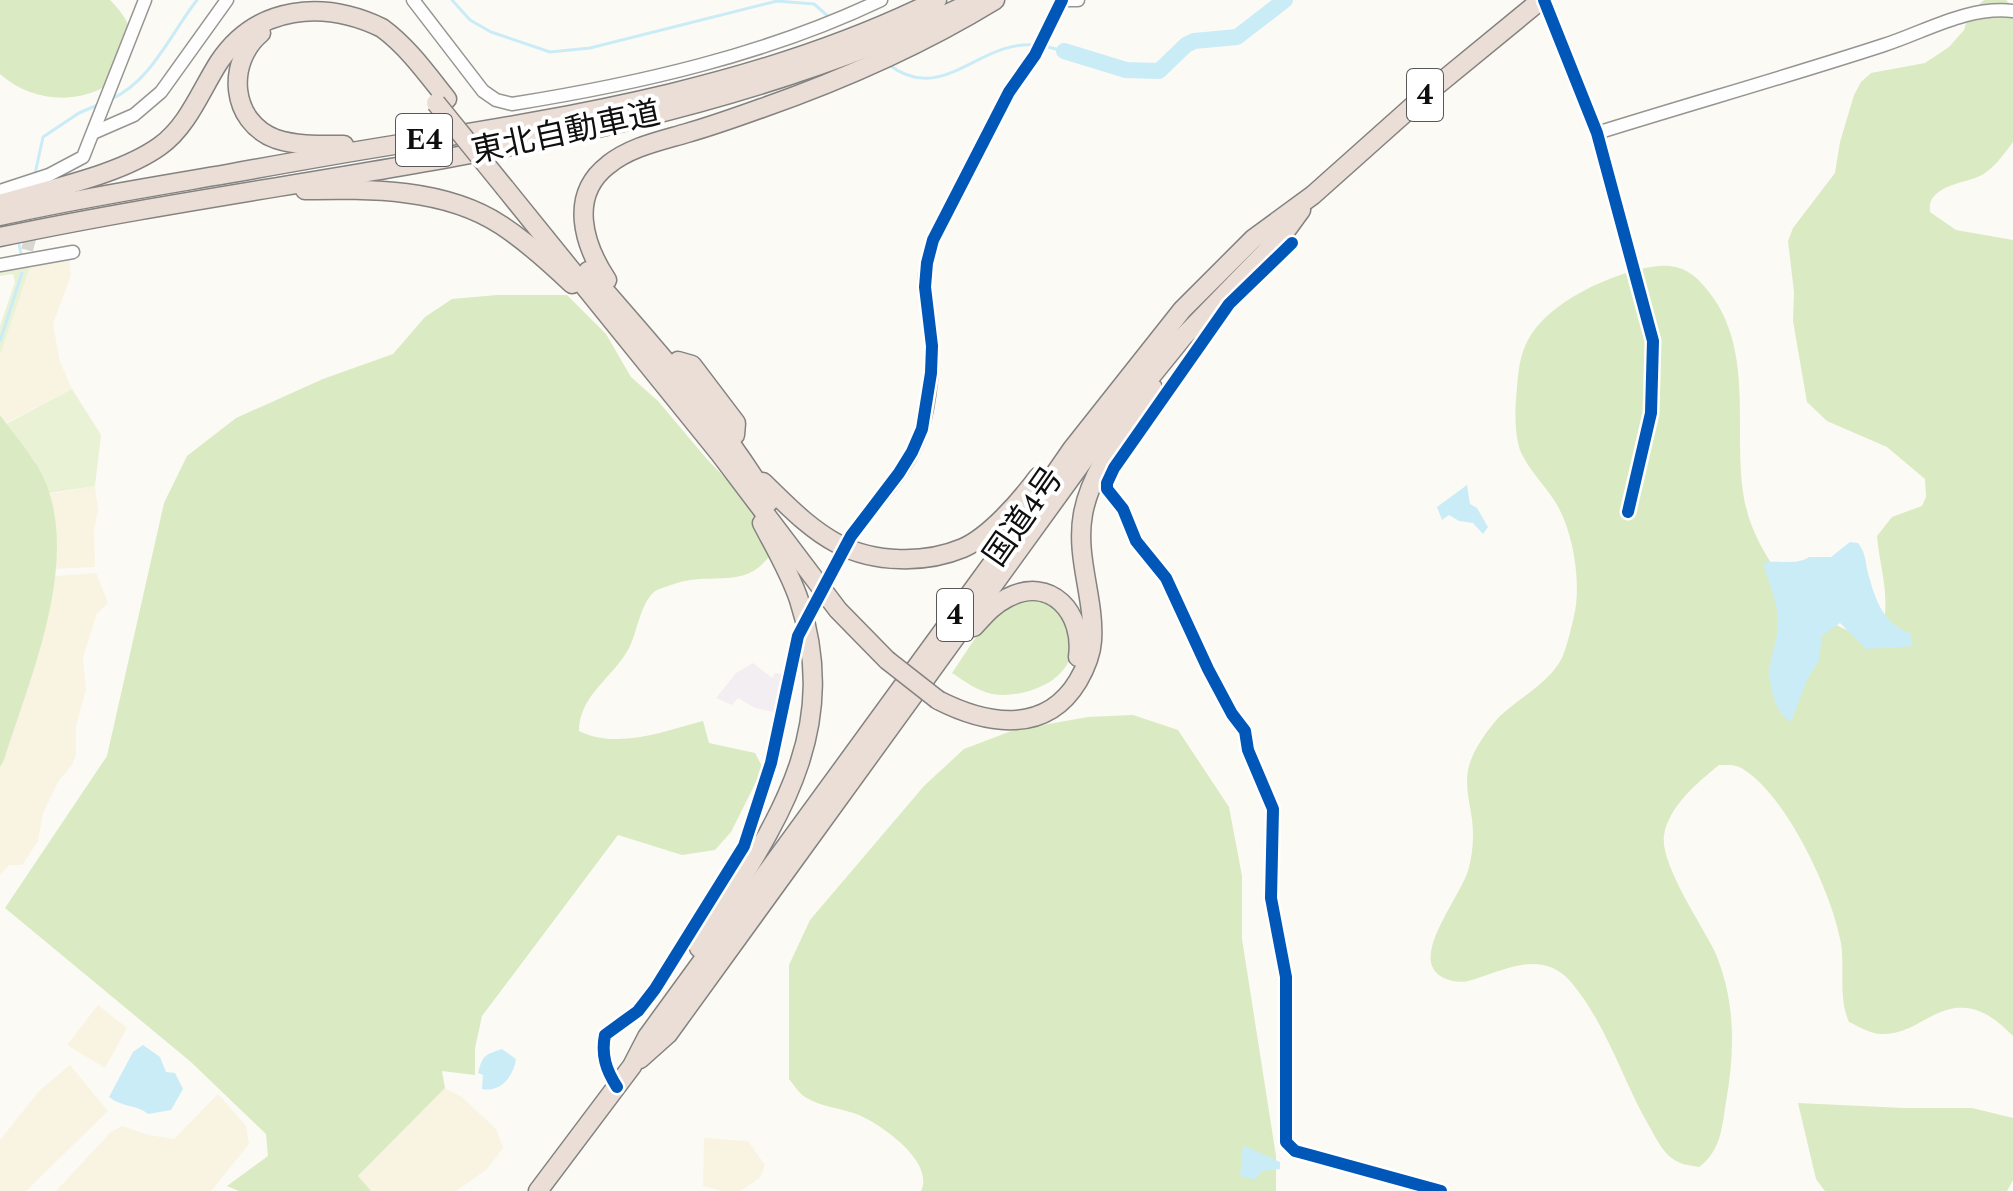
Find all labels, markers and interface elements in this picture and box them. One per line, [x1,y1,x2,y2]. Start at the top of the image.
road number: 4 [1407,69,1443,121]
street label: 東北自動車道 [467,89,665,177]
road number: E4 [396,114,452,166]
street label: 国道4号 [972,457,1076,577]
road number: 4 [937,589,973,641]

